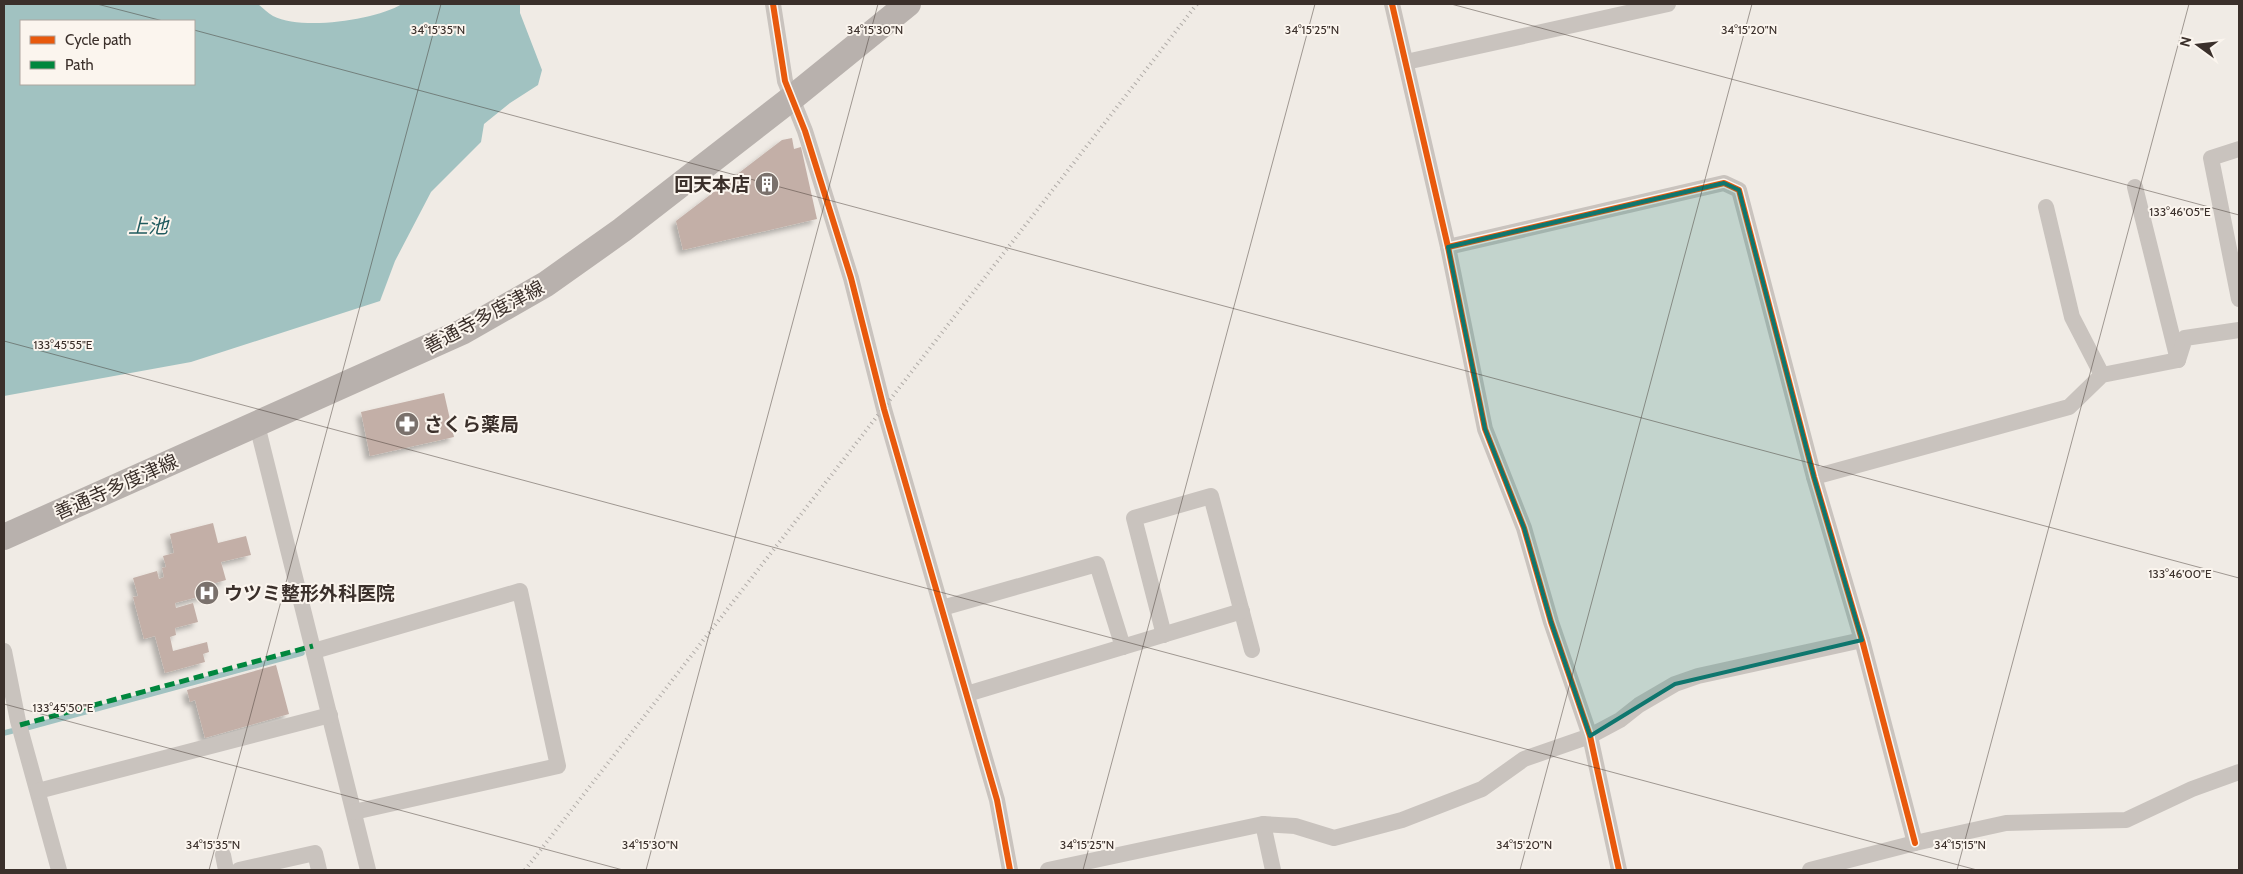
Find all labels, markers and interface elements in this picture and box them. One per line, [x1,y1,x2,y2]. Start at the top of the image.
legend [20,20,195,85]
north arrow [2173,20,2223,70]
text: 34°15'35"N [411,22,465,37]
text: 34°15'30"N [847,22,903,37]
text: 34°15'25"N [1285,22,1339,37]
text: 34°15'20"N [1721,22,1777,37]
text: Cycle path [65,31,131,49]
text: N [2175,35,2195,49]
text: Path [65,56,94,74]
building icon: 回天本店 [754,171,780,197]
place label: 回天本店 [674,173,750,196]
text: 133°46'05"E [2149,204,2211,219]
water label: 上池 [128,214,170,238]
street label: 善通寺多度津線 [420,276,548,358]
text: 133°45'55"E [33,337,93,352]
pharmacy icon: さくら薬局 [394,411,420,437]
place label: さくら薬局 [424,413,519,436]
street label: 善通寺多度津線 [51,449,181,525]
text: 133°46'00"E [2148,566,2212,581]
hospital icon: ウツミ整形外科医院 [194,580,220,606]
place label: ウツミ整形外科医院 [224,582,395,605]
text: 133°45'50"E [33,700,94,715]
text: 34°15'35"N [186,837,240,852]
text: 34°15'30"N [622,837,678,852]
text: 34°15'25"N [1060,837,1114,852]
text: 34°15'20"N [1496,837,1552,852]
text: 34°15'15"N [1934,837,1986,852]

